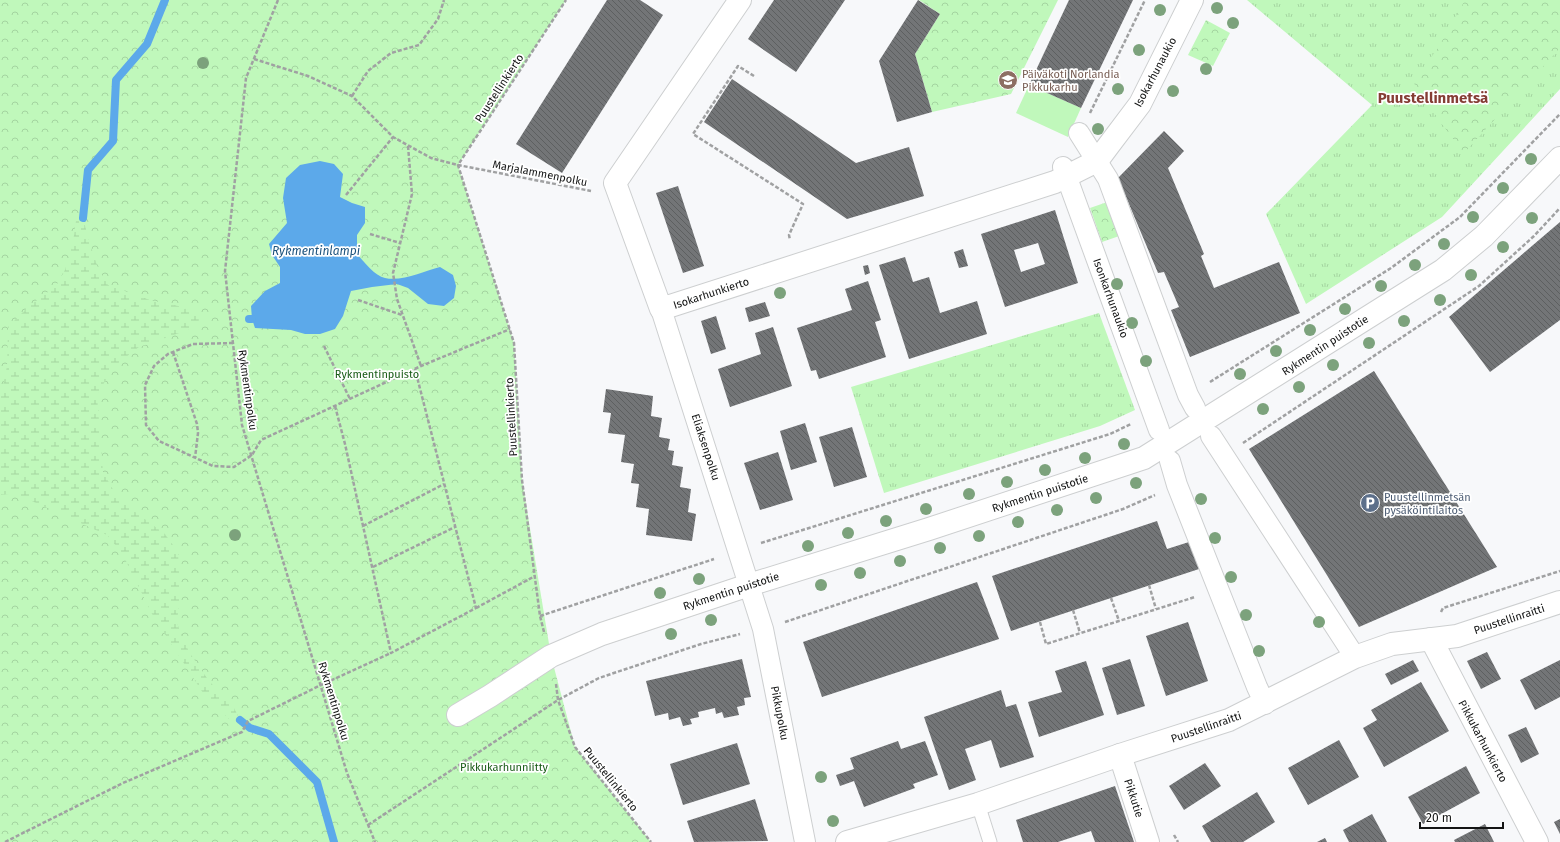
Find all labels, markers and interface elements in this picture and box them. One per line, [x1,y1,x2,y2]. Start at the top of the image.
street label: Isokarhunaukio [1132,35,1179,109]
street label: Puustellinkierto [472,52,526,125]
place label: Päiväkoti Norlandia Pikkukarhu [1022,68,1119,94]
school or university icon: Päiväkoti Norlandia Pikkukarhu [997,69,1019,91]
district label: Puustellinmetsä [1378,89,1488,107]
street label: Marjalammenpolku [491,158,588,189]
water label: Rykmentinlampi [272,244,361,258]
street label: Isonkarhunaukio [1090,257,1131,340]
street label: Isokarhunkierto [672,275,751,312]
street label: Rykmentin puistotie [1280,313,1371,378]
street label: Rykmentinpolku [235,349,260,431]
park label: Rykmentinpuisto [335,368,419,381]
street label: Puustellinkierto [503,377,520,457]
street label: Eliaksenpolku [689,412,722,482]
street label: Rykmentin puistotie [990,472,1090,515]
place label: Puustellinmetsän pysäköintilaitos [1384,491,1471,517]
parking icon: Puustellinmetsän pysäköintilaitos [1359,492,1381,514]
street label: Rykmentin puistotie [681,570,781,613]
street label: Puustellinraitti [1472,602,1546,637]
street label: Rykmentinpolku [315,660,352,742]
street label: Pikkupolku [768,685,791,741]
street label: Pikkukarhunkierto [1455,698,1510,785]
street label: Puustellinraitti [1169,709,1243,746]
street label: Puustellinkierto [581,745,641,814]
park label: Pikkukarhunniitty [460,761,549,774]
street label: Pikkutie [1121,777,1146,819]
scale bar [1420,804,1503,830]
text: 20 m [1426,811,1452,825]

